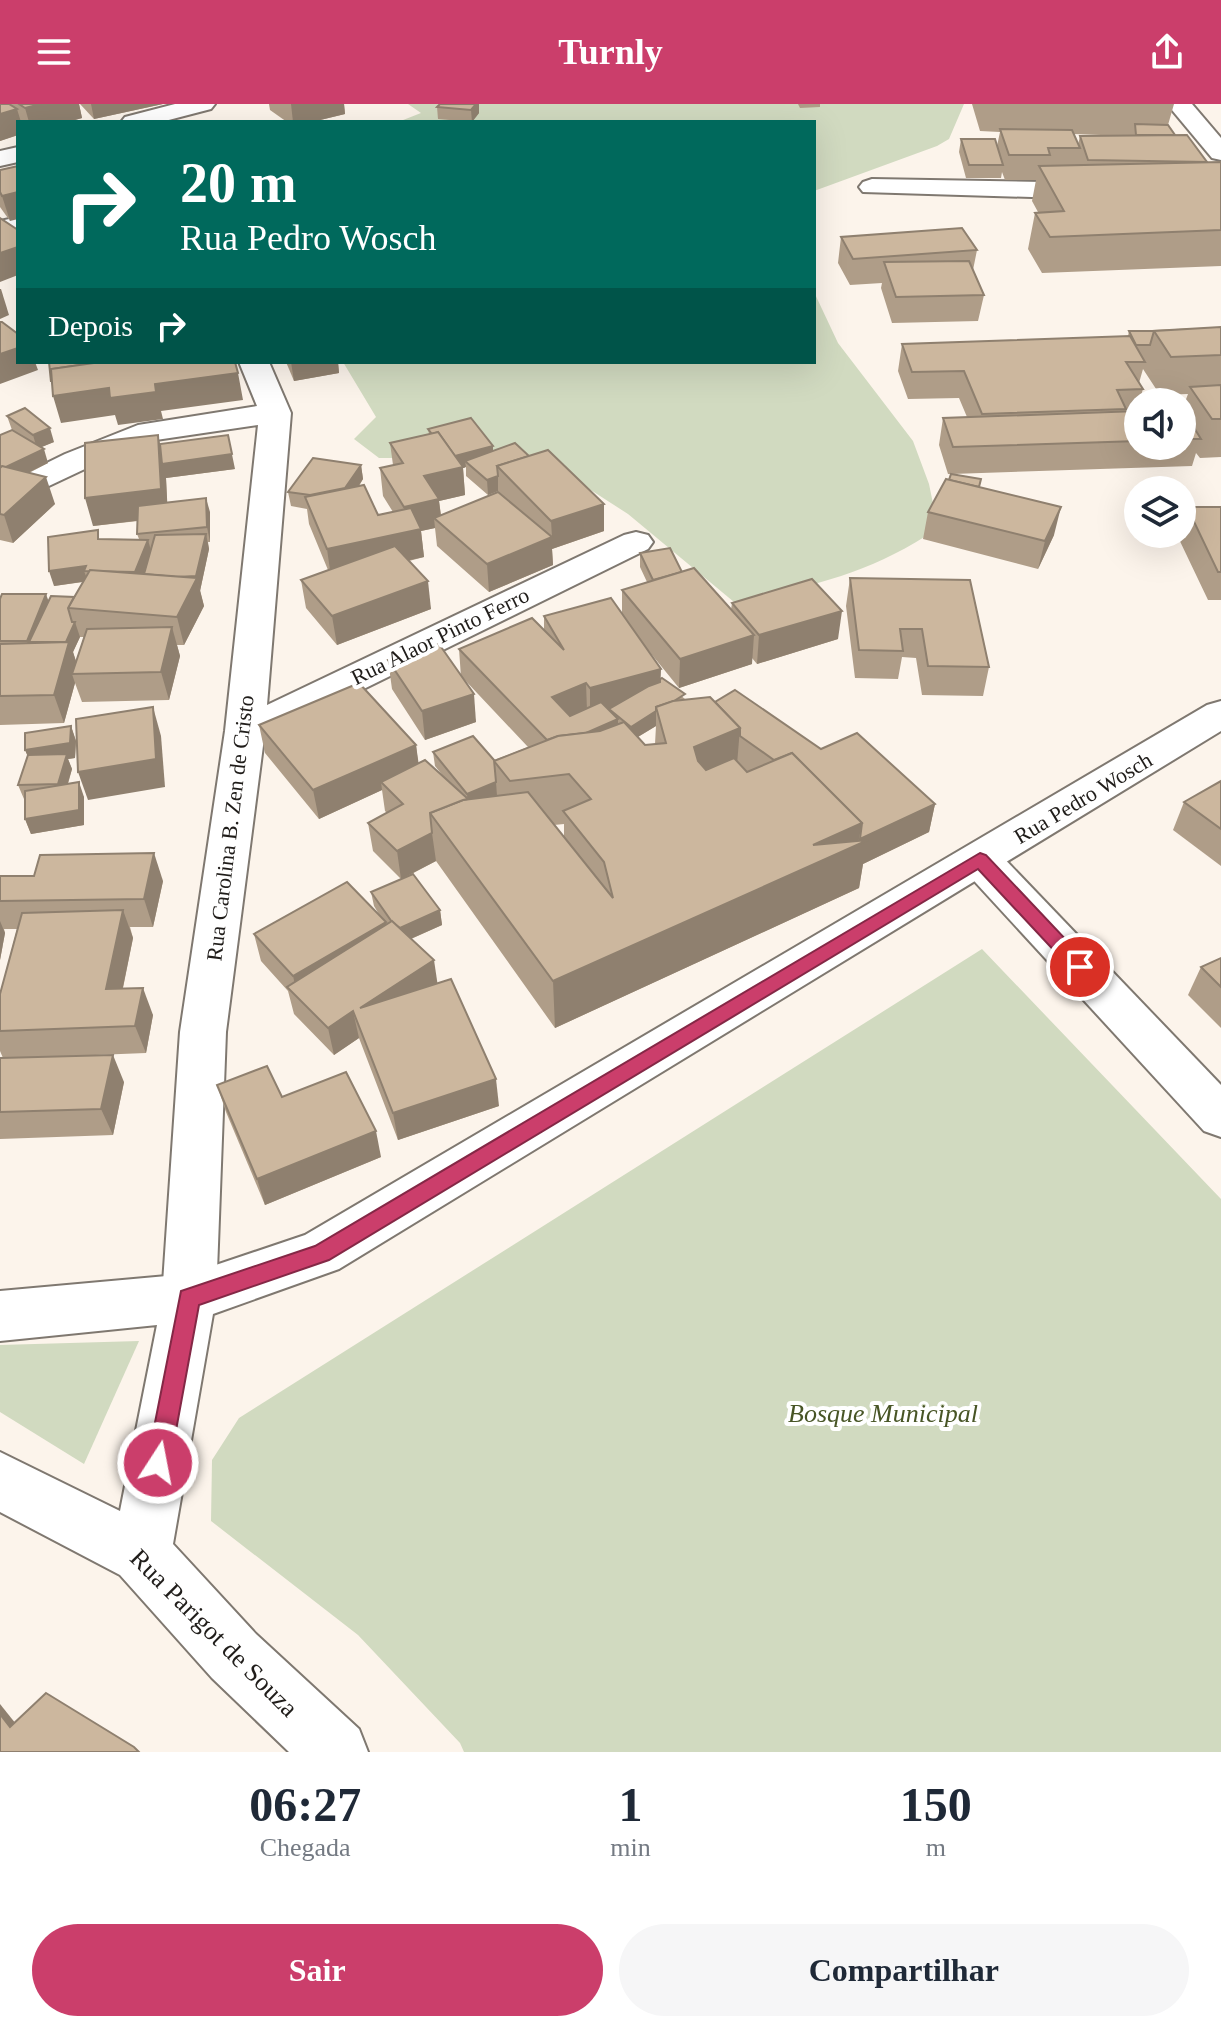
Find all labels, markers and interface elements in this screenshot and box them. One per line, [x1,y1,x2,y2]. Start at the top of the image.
icon: menu [32,30,76,74]
icon: share [1145,30,1189,74]
text: Turnly [558,32,663,72]
icon: right [48,152,152,256]
text: 20 m [180,152,297,214]
text: Rua Pedro Wosch [180,218,436,258]
icon: right [149,304,193,348]
text: Depois [48,309,133,342]
map controls [1124,388,1196,548]
button: sound [1124,388,1196,460]
button: layers [1124,476,1196,548]
street label: Rua Alaor Pinto Ferro [347,582,533,690]
street label: Rua Carolina B. Zen de Cristo [201,694,259,962]
street label: Rua Pedro Wosch [1009,747,1157,849]
pin [1046,933,1114,1001]
icon: arrive [1058,945,1102,989]
park label: Bosque Municipal [788,1399,978,1428]
position arrow [116,1421,200,1505]
street label: Rua Parigot de Souza [124,1543,304,1723]
text: 06:27 [249,1778,361,1831]
text: 1 [618,1778,642,1831]
text: 150 [900,1778,972,1831]
text: Chegada [260,1833,351,1862]
text: min [610,1833,651,1862]
text: m [926,1833,946,1862]
button: Sair [32,1924,603,2016]
button: Compartilhar [619,1924,1189,2016]

